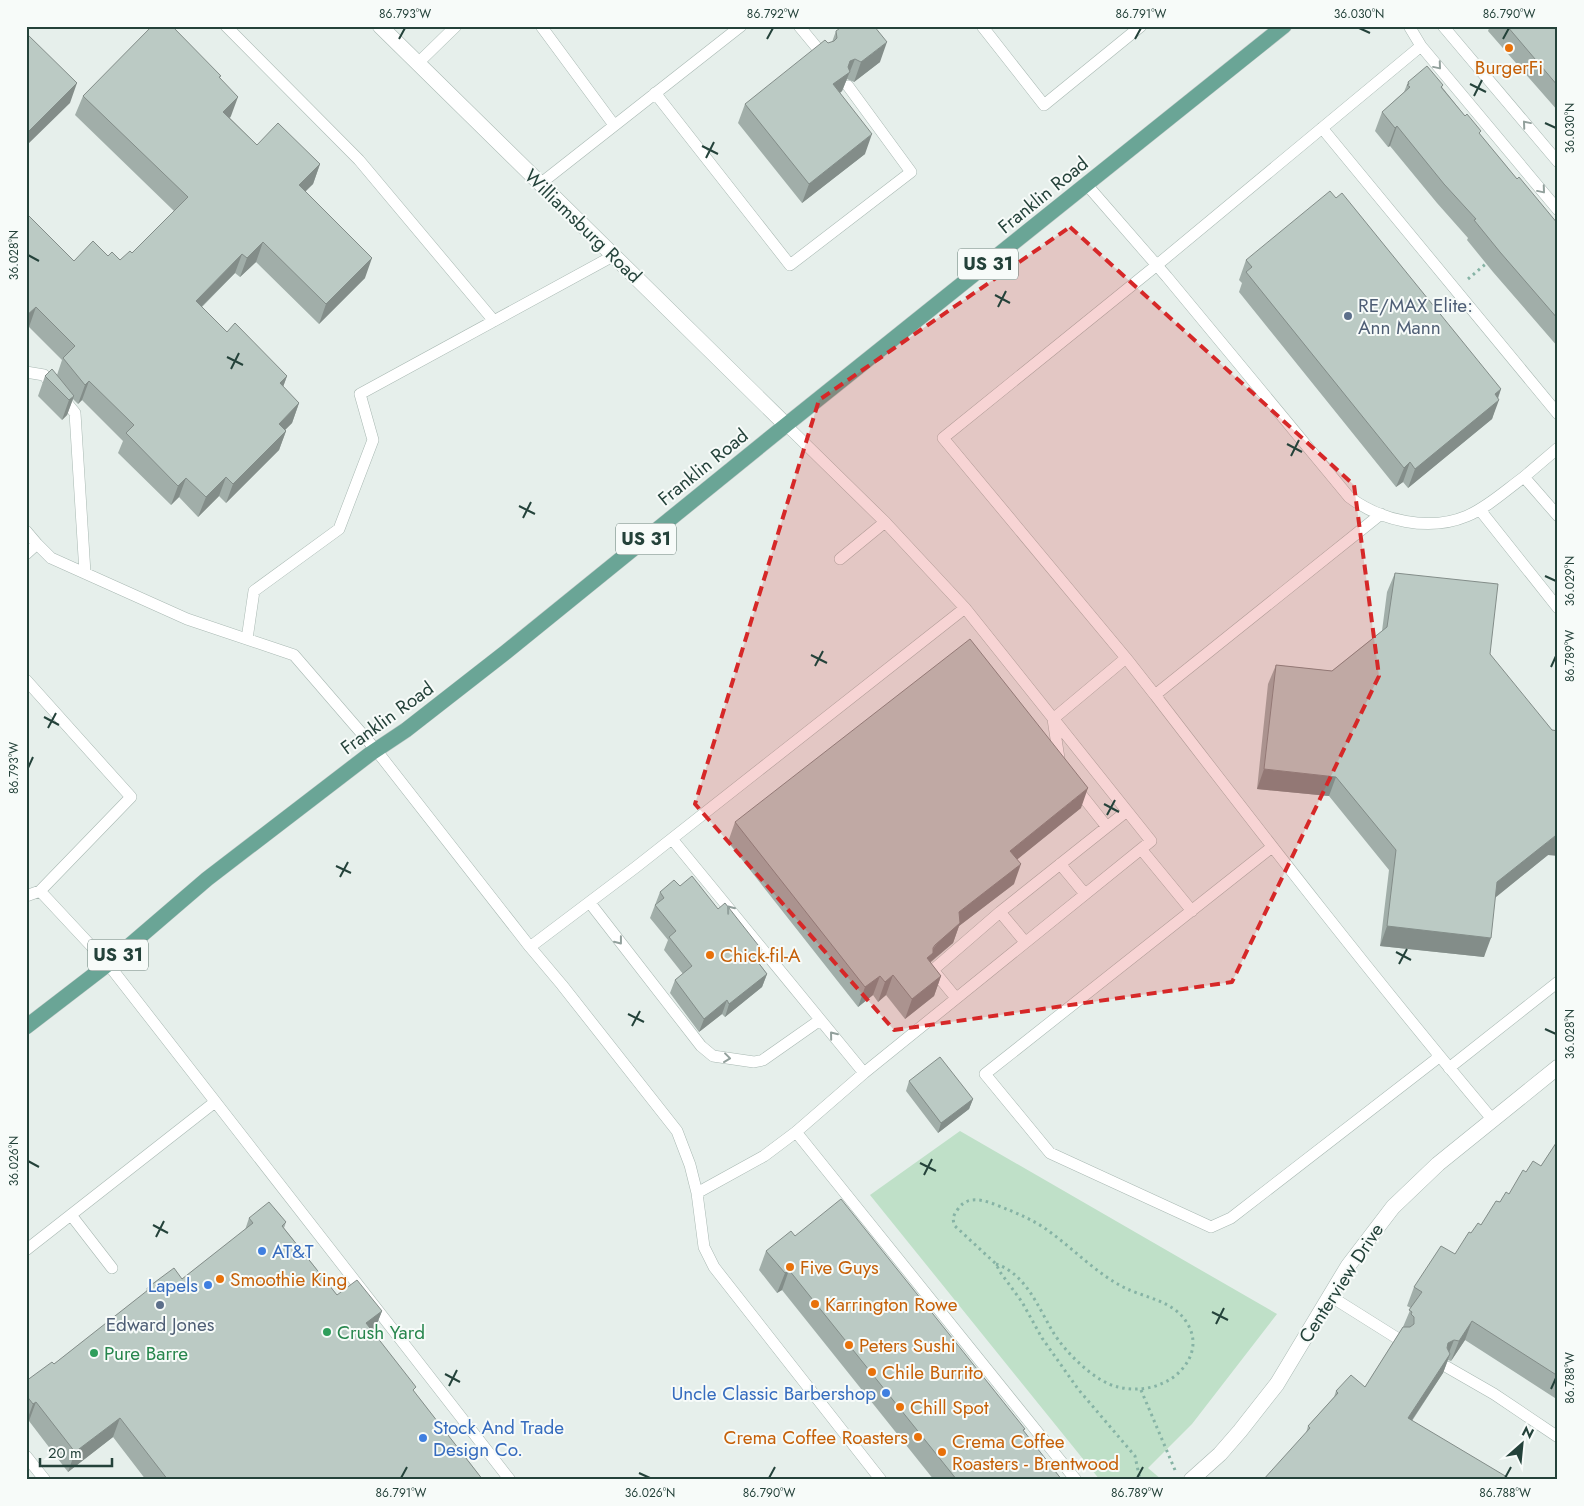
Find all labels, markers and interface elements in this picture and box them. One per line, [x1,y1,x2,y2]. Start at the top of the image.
text: 86.793°W [379,5,431,23]
text: 86.792°W [747,5,799,23]
text: 86.791°W [1116,5,1167,23]
text: 36.030°N [1334,5,1384,23]
text: 86.790°W [1483,5,1535,23]
marker: BurgerFi [1503,42,1515,54]
place label: BurgerFi [1475,54,1543,81]
one-way arrow [1432,60,1441,69]
text: 36.030°N [1561,103,1579,153]
one-way arrow [1523,121,1532,130]
street label: Franklin Road [992,150,1094,240]
street label: Williamsburg Road [518,163,648,289]
one-way arrow [1536,185,1545,194]
text: 36.028°N [5,230,23,280]
road number: US 31 [958,248,1018,280]
place label: RE/MAX Elite: Ann Mann [1358,292,1473,341]
marker: RE/MAX Elite: Ann Mann [1342,310,1354,322]
street label: Franklin Road [652,422,754,512]
road number: US 31 [616,524,676,554]
text: 36.029°N [1561,556,1579,606]
text: 86.789°W [1561,630,1579,682]
street label: Franklin Road [335,675,439,761]
text: 86.793°W [5,742,23,794]
one-way arrow [726,906,735,915]
one-way arrow [614,935,622,944]
road number: US 31 [88,940,148,970]
place label: Chick-fil-A [720,942,801,969]
marker: Chick-fil-A [704,949,716,961]
text: 36.028°N [1561,1009,1579,1059]
one-way arrow [830,1032,838,1041]
one-way arrow [723,1052,731,1063]
text: 36.026°N [5,1136,23,1186]
street label: Centerview Drive [1292,1218,1390,1348]
place label: AT&T [272,1238,314,1265]
marker: AT&T [256,1245,268,1257]
place label: Five Guys [800,1254,879,1281]
marker: Five Guys [784,1261,796,1273]
place label: Smoothie King [230,1266,347,1293]
place label: Lapels [148,1272,198,1299]
marker: Smoothie King [214,1273,226,1285]
marker: Lapels [202,1279,214,1291]
place label: Karrington Rowe [825,1291,958,1318]
marker: Karrington Rowe [809,1298,821,1310]
marker: Edward Jones [154,1299,166,1311]
place label: Edward Jones [106,1311,215,1338]
place label: Crush Yard [337,1319,425,1346]
marker: Crush Yard [321,1326,333,1338]
place label: Peters Sushi [859,1332,956,1359]
marker: Peters Sushi [843,1339,855,1351]
place label: Pure Barre [104,1340,188,1367]
marker: Pure Barre [88,1347,100,1359]
text: 86.788°W [1561,1352,1579,1404]
place label: Chile Burrito [882,1359,983,1386]
marker: Chile Burrito [866,1366,878,1378]
place label: Uncle Classic Barbershop [671,1380,876,1407]
marker: Uncle Classic Barbershop [880,1387,892,1399]
place label: Chill Spot [910,1394,989,1421]
marker: Chill Spot [894,1401,906,1413]
place label: Stock And Trade Design Co. [433,1414,564,1463]
north arrow [1496,1418,1546,1468]
text: N [1518,1421,1537,1444]
place label: Crema Coffee Roasters [723,1424,908,1451]
place label: Crema Coffee Roasters - Brentwood [952,1428,1119,1477]
marker: Crema Coffee Roasters [912,1431,924,1443]
marker: Stock And Trade Design Co. [417,1432,429,1444]
scale bar [40,1436,112,1468]
text: 20 m [48,1442,82,1464]
marker: Crema Coffee Roasters - Brentwood [936,1446,948,1458]
text: 86.791°W [376,1484,427,1502]
text: 36.026°N [625,1484,675,1502]
text: 86.790°W [743,1484,795,1502]
text: 86.789°W [1111,1484,1163,1502]
text: 86.788°W [1479,1484,1531,1502]

